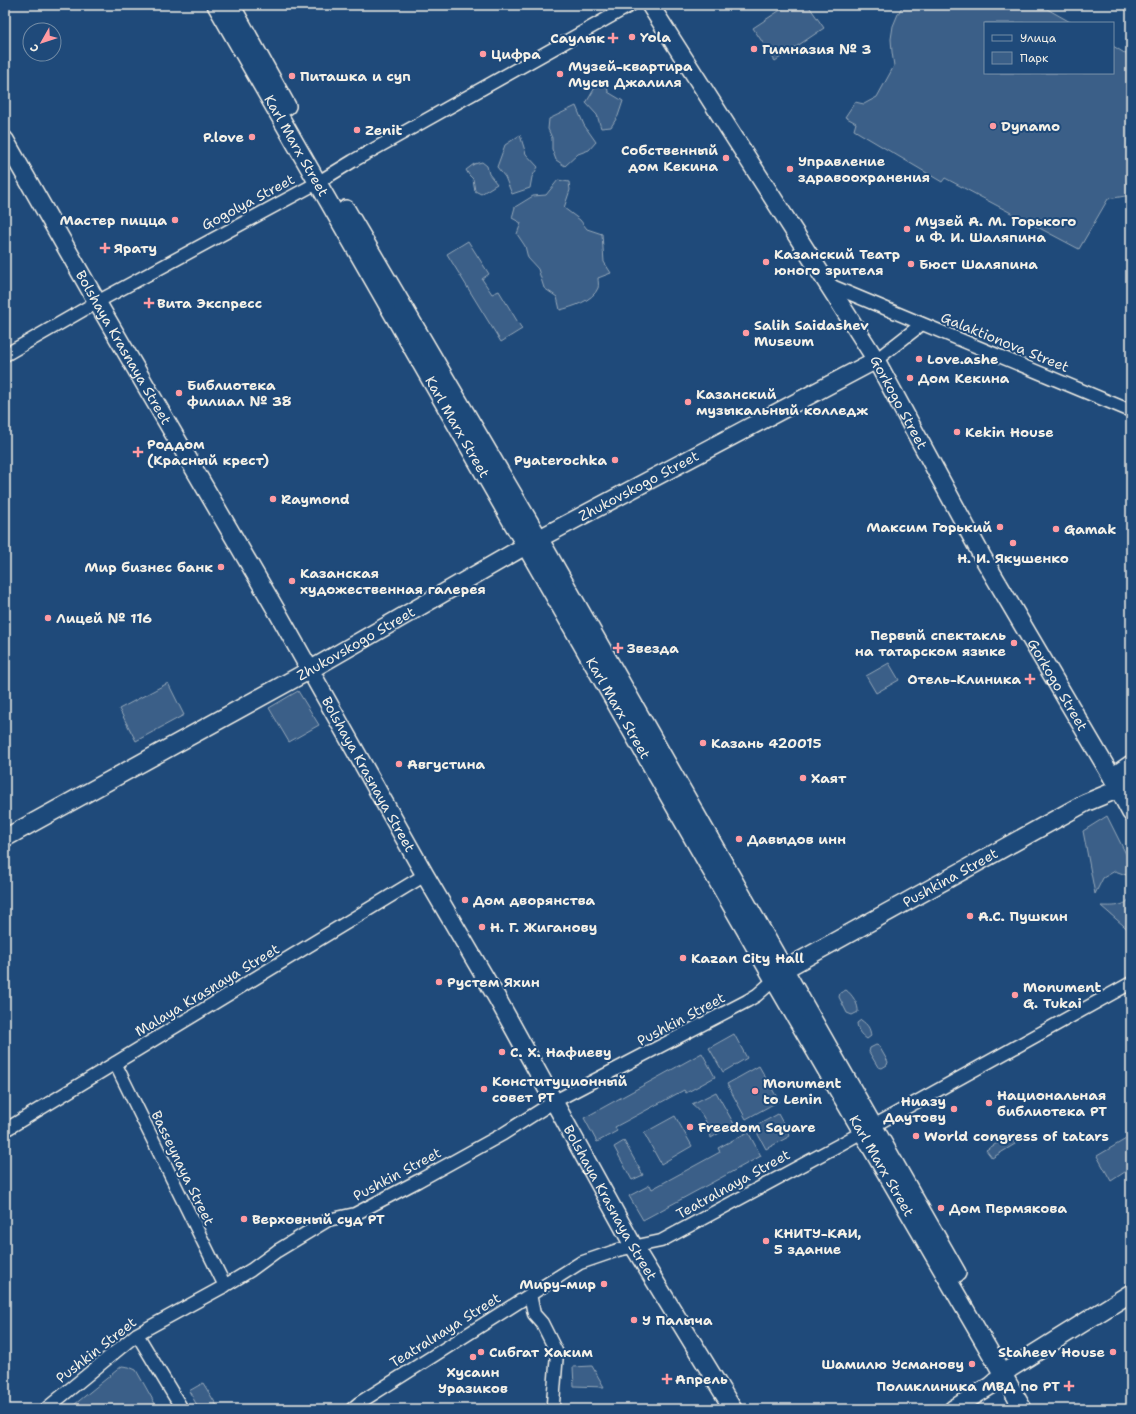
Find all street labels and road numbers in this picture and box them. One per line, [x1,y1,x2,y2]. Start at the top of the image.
street label: Karl Marx Street [260,92,333,200]
street label: Gogolya Street [199,170,297,234]
street label: Bolshaya Krasnaya Street [72,267,175,428]
street label: Galaktionova Street [938,308,1072,376]
street label: Gorkogo Street [866,352,932,452]
street label: Karl Marx Street [421,373,494,481]
street label: Zhukovskogo Street [575,447,702,525]
street label: Zhukovskogo Street [293,602,418,685]
street label: Gorkogo Street [1024,635,1092,734]
street label: Karl Marx Street [582,654,655,762]
street label: Bolshaya Krasnaya Street [318,693,419,855]
street label: Pushkina Street [899,844,1001,911]
street label: Malaya Krasnaya Street [132,940,282,1040]
street label: Pushkin Street [634,988,728,1050]
street label: Basseynaya Street [147,1108,219,1228]
street label: Karl Marx Street [845,1112,918,1220]
street label: Bolshaya Krasnaya Street [560,1122,661,1284]
street label: Pushkin Street [350,1143,444,1205]
street label: Teatralnaya Street [673,1145,793,1223]
street label: Teatralnaya Street [386,1289,504,1371]
street label: Pushkin Street [52,1313,140,1387]

